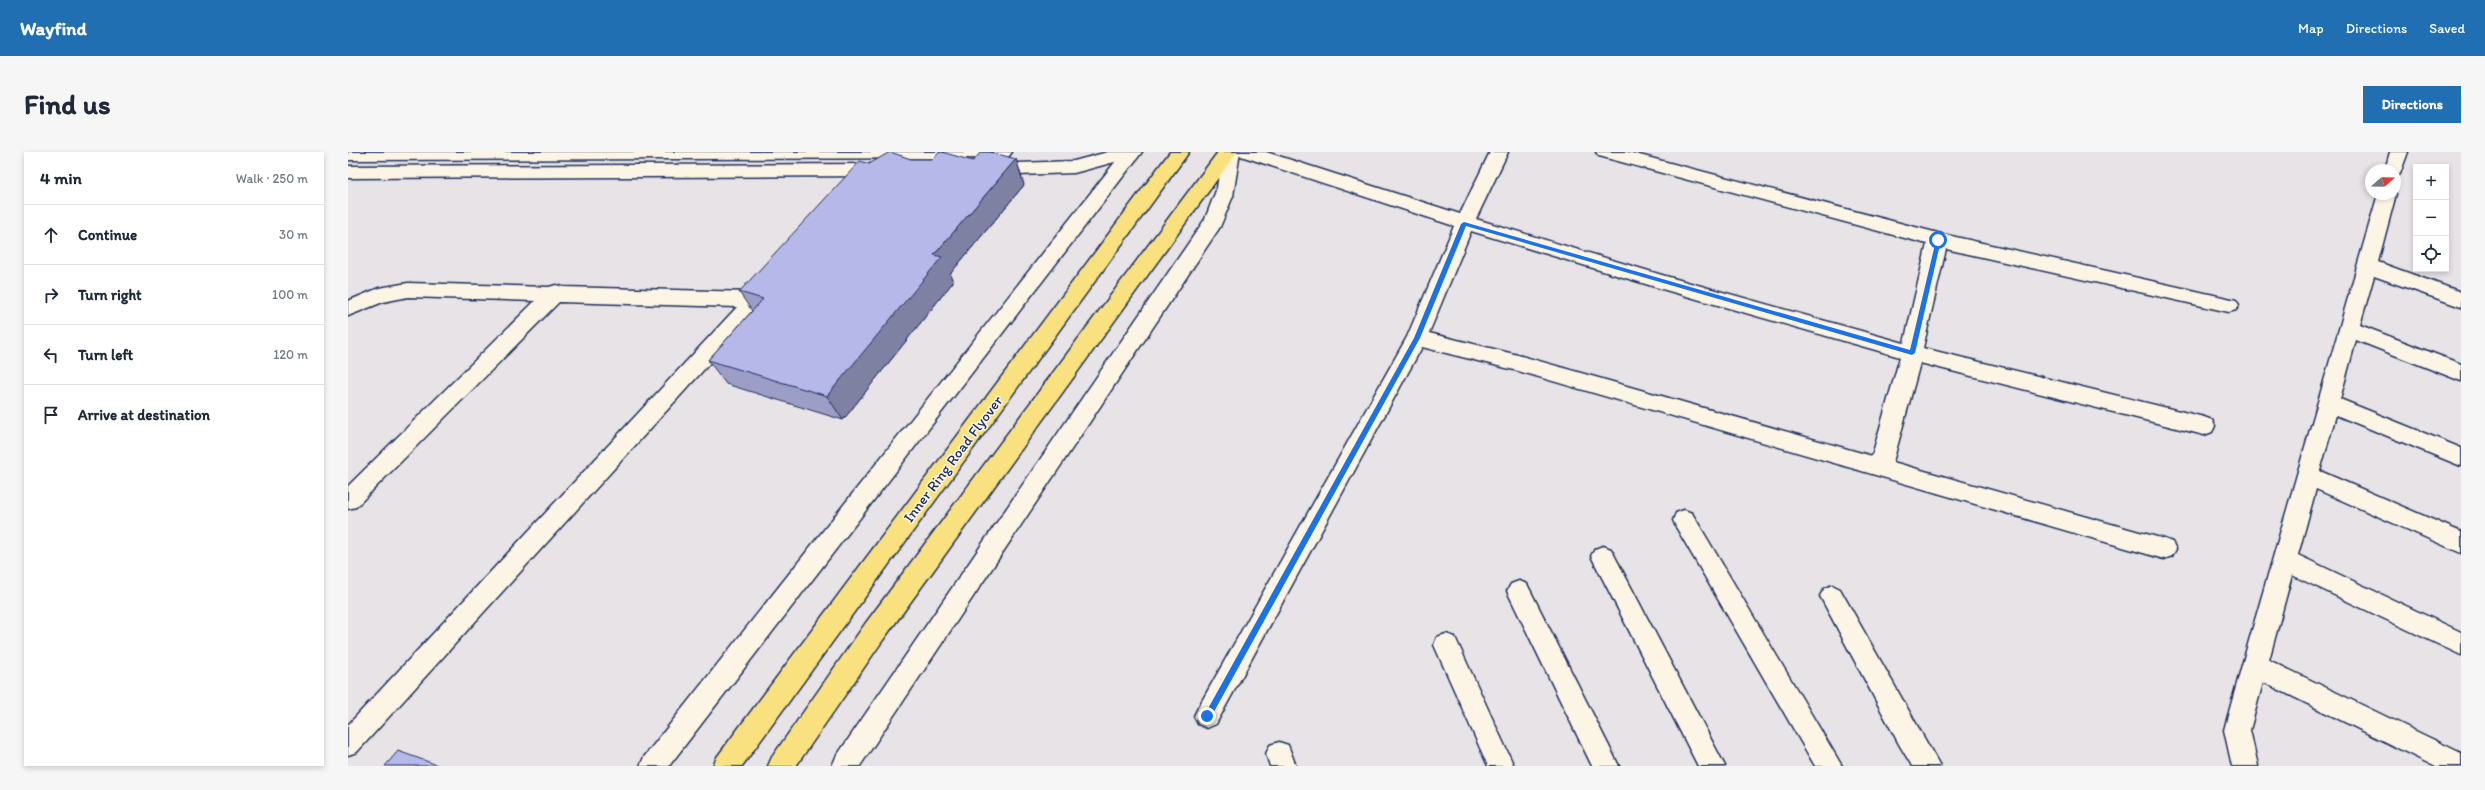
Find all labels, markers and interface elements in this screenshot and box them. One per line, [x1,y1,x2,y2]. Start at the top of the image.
text: Wayfind [20,17,87,40]
text: Map [2298,20,2324,37]
text: Directions [2346,20,2407,37]
text: Saved [2429,20,2465,37]
button: Directions [2363,86,2461,123]
text: Find us [24,87,111,121]
north arrow [2365,164,2401,200]
map controls [2413,164,2449,272]
button: + [2413,164,2449,200]
text: 4 min [40,168,82,188]
text: Walk · 250 m [236,171,308,186]
button: − [2413,200,2449,236]
icon: ahead [40,224,62,246]
text: Continue [78,226,137,244]
text: 30 m [279,227,308,242]
route start [1929,231,1947,249]
button: locate [2413,236,2449,272]
icon: right [40,284,62,306]
text: Turn right [78,286,142,304]
text: 100 m [272,287,308,302]
icon: left [40,344,62,366]
text: Turn left [78,346,133,364]
text: 120 m [273,347,308,362]
street label: Inner Ring Road Flyover [900,392,1007,526]
icon: arrive [40,404,62,426]
text: Arrive at destination [78,406,210,424]
route end [1198,707,1216,725]

